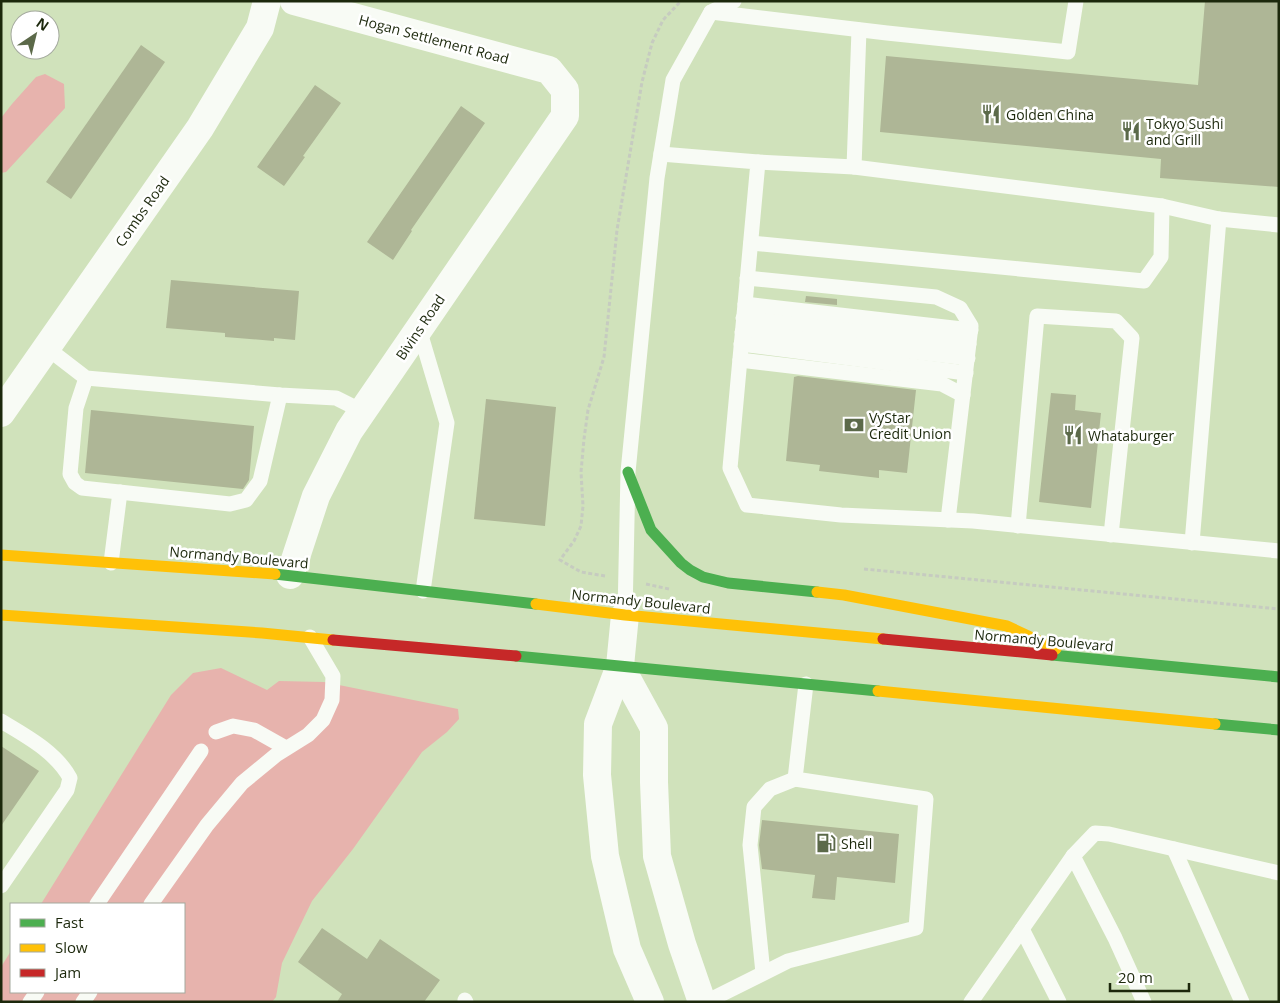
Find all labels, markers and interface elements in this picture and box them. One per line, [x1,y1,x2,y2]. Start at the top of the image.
north arrow [10,10,60,60]
street label: Hogan Settlement Road [357,10,511,68]
text: N [33,13,53,35]
restaurant icon: Golden China [980,103,1002,125]
place label: Golden China [1006,105,1094,124]
place label: Tokyo Sushi and Grill [1146,114,1224,149]
restaurant icon: Tokyo Sushi and Grill [1120,120,1142,142]
street label: Combs Road [111,172,173,250]
street label: Bivins Road [391,290,449,364]
place label: VyStar Credit Union [869,408,951,443]
bank icon: VyStar Credit Union [843,414,865,436]
restaurant icon: Whataburger [1062,424,1084,446]
place label: Whataburger [1088,426,1174,445]
street label: Normandy Boulevard [169,541,309,573]
street label: Normandy Boulevard [571,584,711,618]
street label: Normandy Boulevard [974,624,1114,656]
fuel station icon: Shell [815,832,837,854]
place label: Shell [841,834,872,853]
legend [10,903,185,993]
text: Fast [55,912,84,932]
text: Slow [55,937,88,957]
scale bar [1110,960,1189,992]
text: Jam [53,962,81,982]
text: 20 m [1118,967,1153,987]

